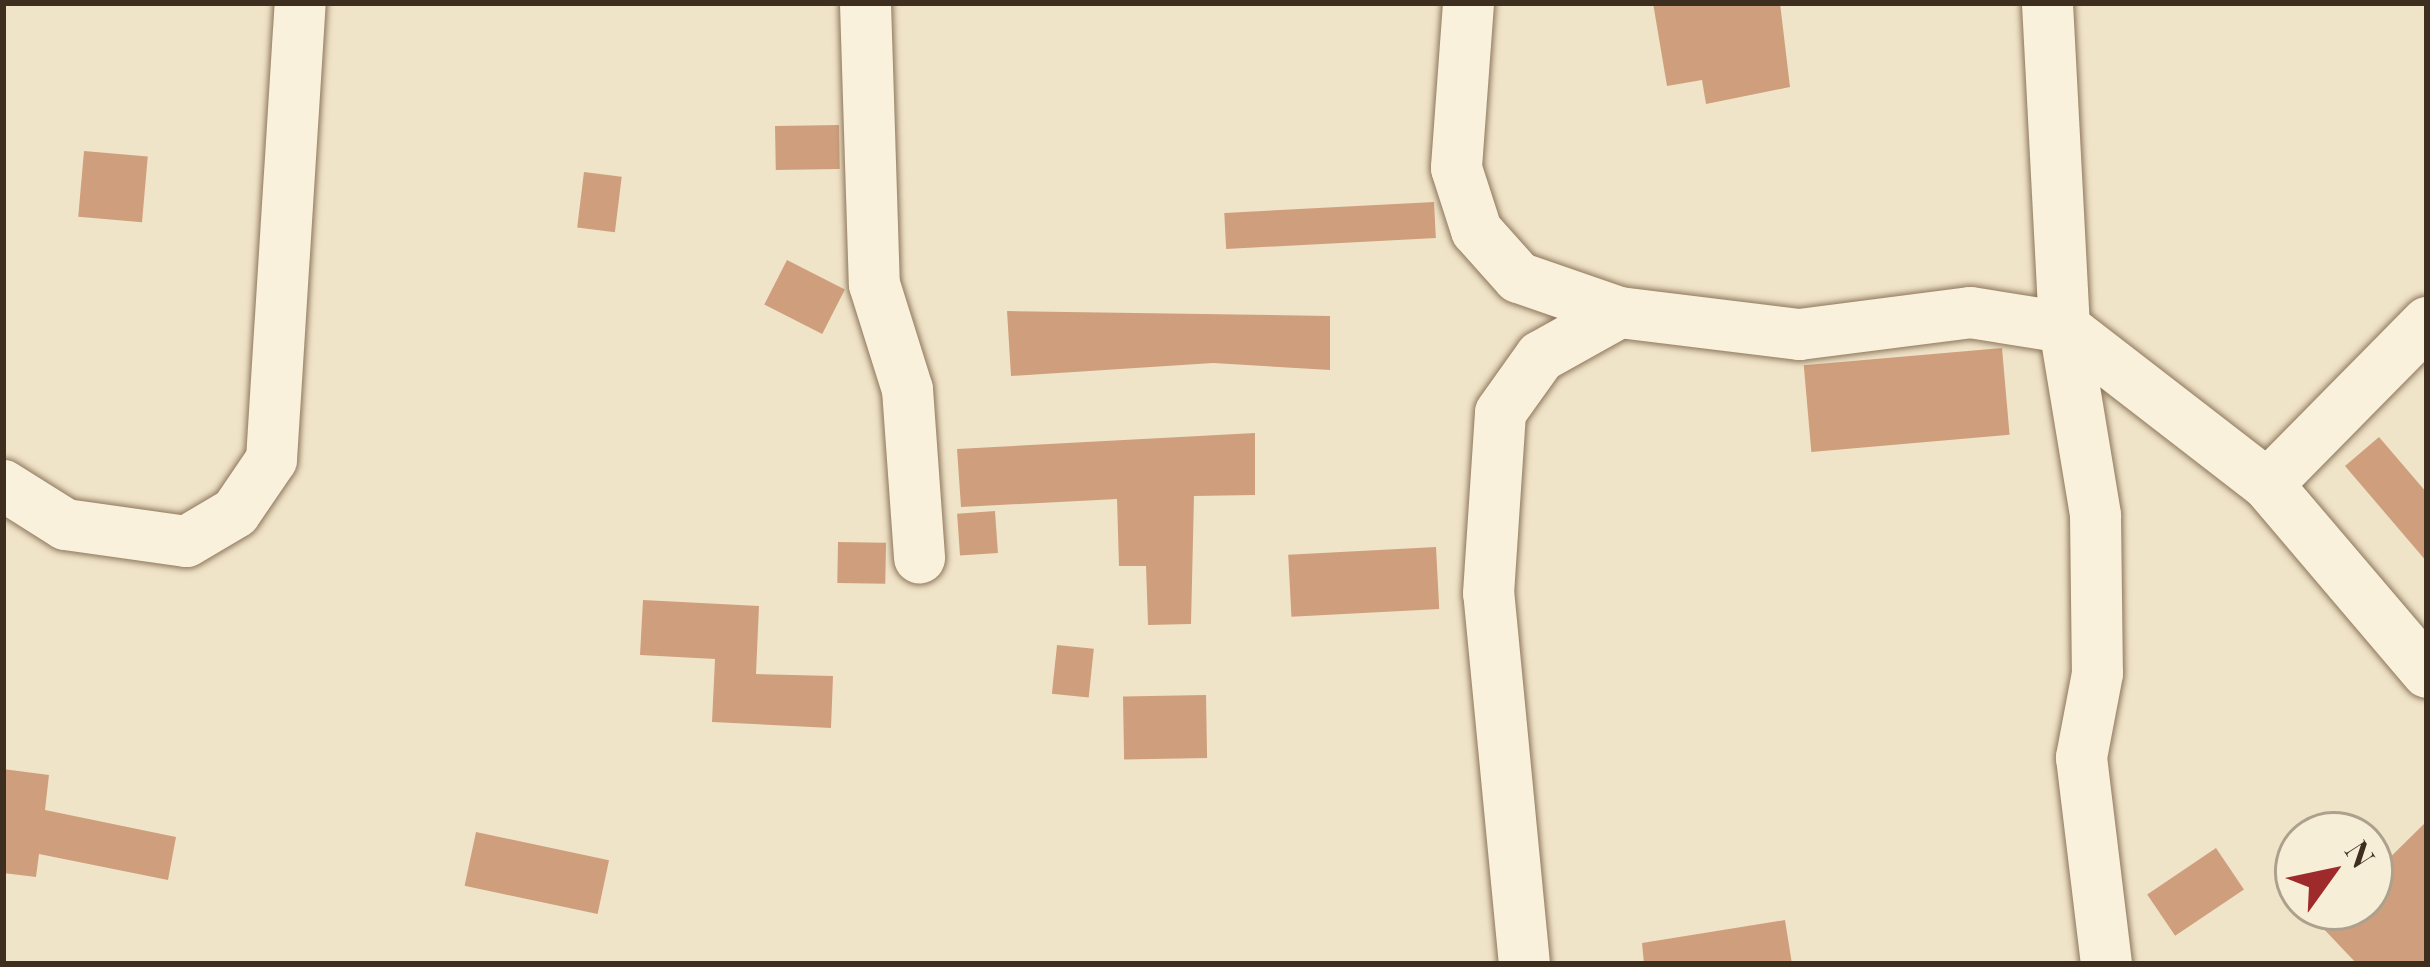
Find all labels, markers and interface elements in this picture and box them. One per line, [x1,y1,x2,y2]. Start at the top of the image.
north arrow [2274,811,2394,931]
text: N [2337,831,2387,875]

